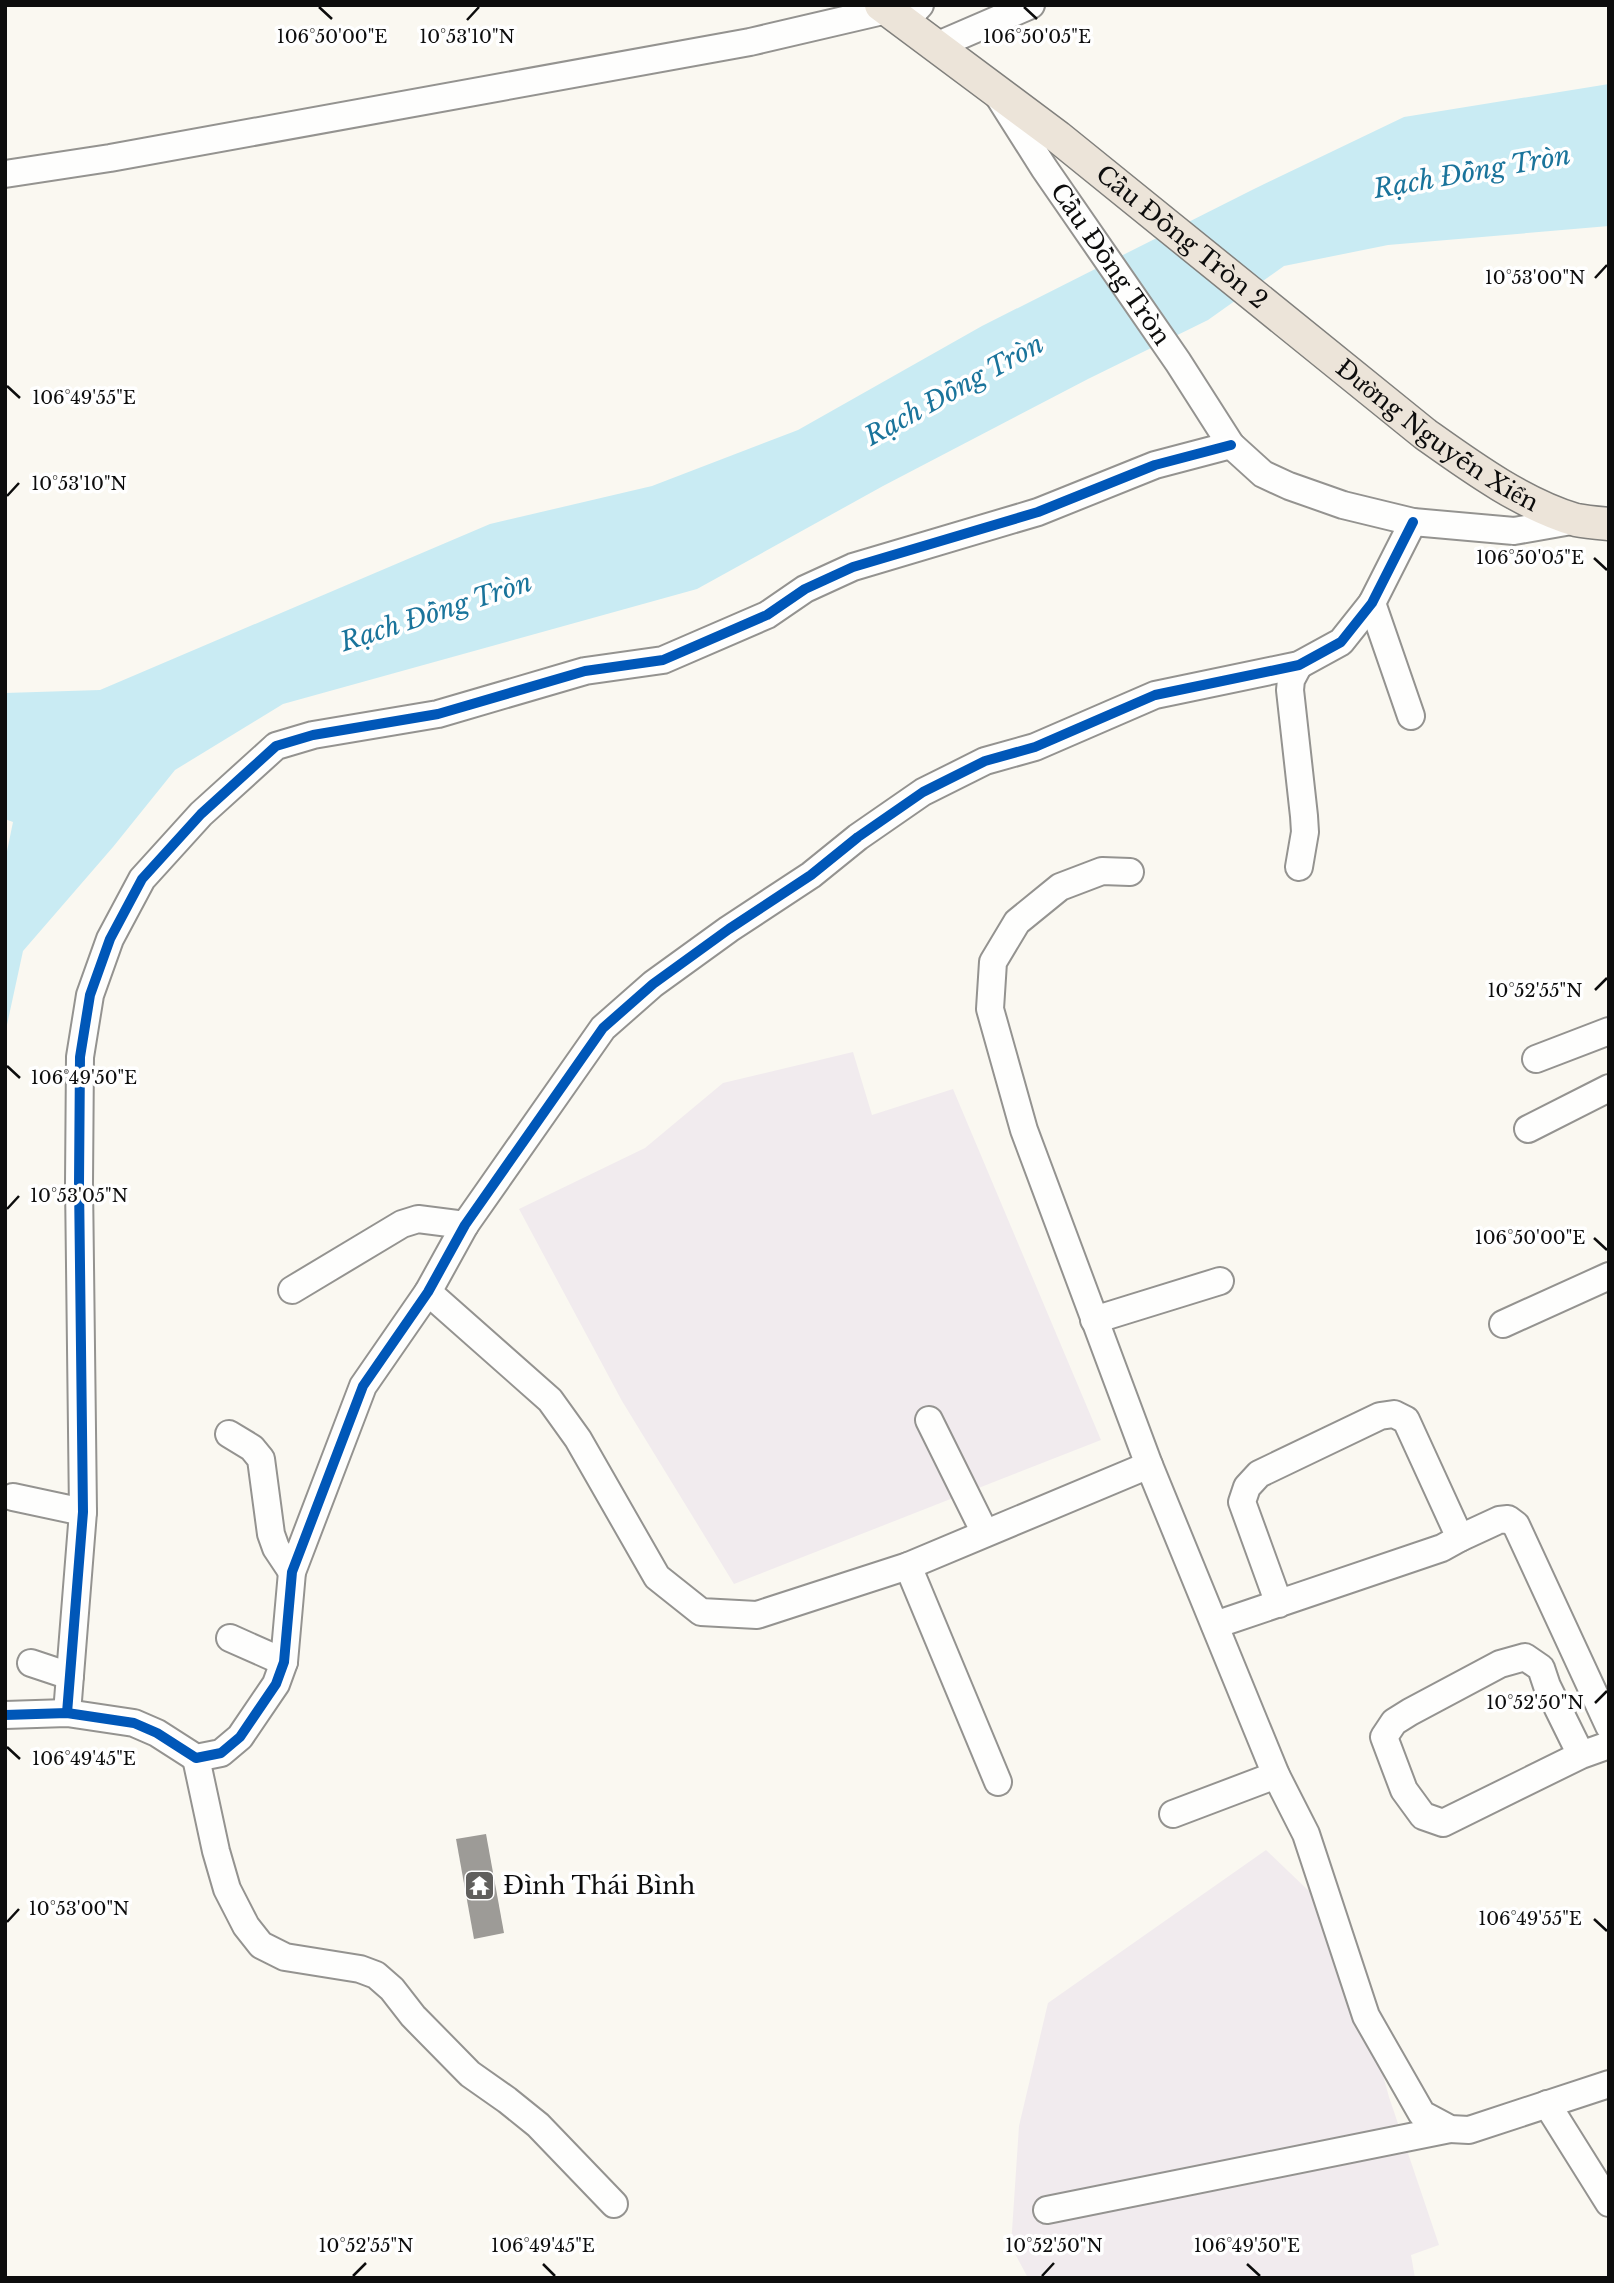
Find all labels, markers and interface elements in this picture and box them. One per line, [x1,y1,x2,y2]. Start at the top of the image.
text: 106°50'00"E [277,26,387,48]
text: 10°53'10"N [419,26,515,48]
text: 106°50'05"E [983,26,1091,48]
water label: Rạch Đồng Tròn [1370,139,1573,205]
street label: Cầu Đồng Tròn 2 [1090,159,1274,315]
street label: Cầu Đồng Tròn [1044,178,1178,352]
text: 10°53'00"N [1485,267,1585,289]
water label: Rạch Đồng Tròn [858,328,1049,453]
street label: Đường Nguyễn Xiển [1331,353,1543,517]
text: 106°49'55"E [32,387,136,409]
text: 10°53'10"N [31,473,127,495]
text: 106°50'05"E [1476,547,1584,569]
water label: Rạch Đồng Tròn [335,566,536,658]
text: 10°52'55"N [1488,980,1582,1002]
text: 106°49'50"E [31,1067,137,1089]
text: 10°53'05"N [30,1185,128,1207]
text: 106°50'00"E [1475,1227,1585,1249]
text: 10°52'50"N [1486,1692,1584,1714]
text: 106°49'45"E [32,1748,136,1770]
temple icon: Đình Thái Bình [463,1869,497,1903]
place label: Đình Thái Bình [503,1871,695,1900]
text: 10°53'00"N [29,1898,129,1920]
text: 106°49'55"E [1478,1908,1582,1930]
text: 10°52'55"N [319,2235,413,2257]
text: 106°49'45"E [491,2235,595,2257]
text: 10°52'50"N [1005,2235,1103,2257]
text: 106°49'50"E [1194,2235,1300,2257]

